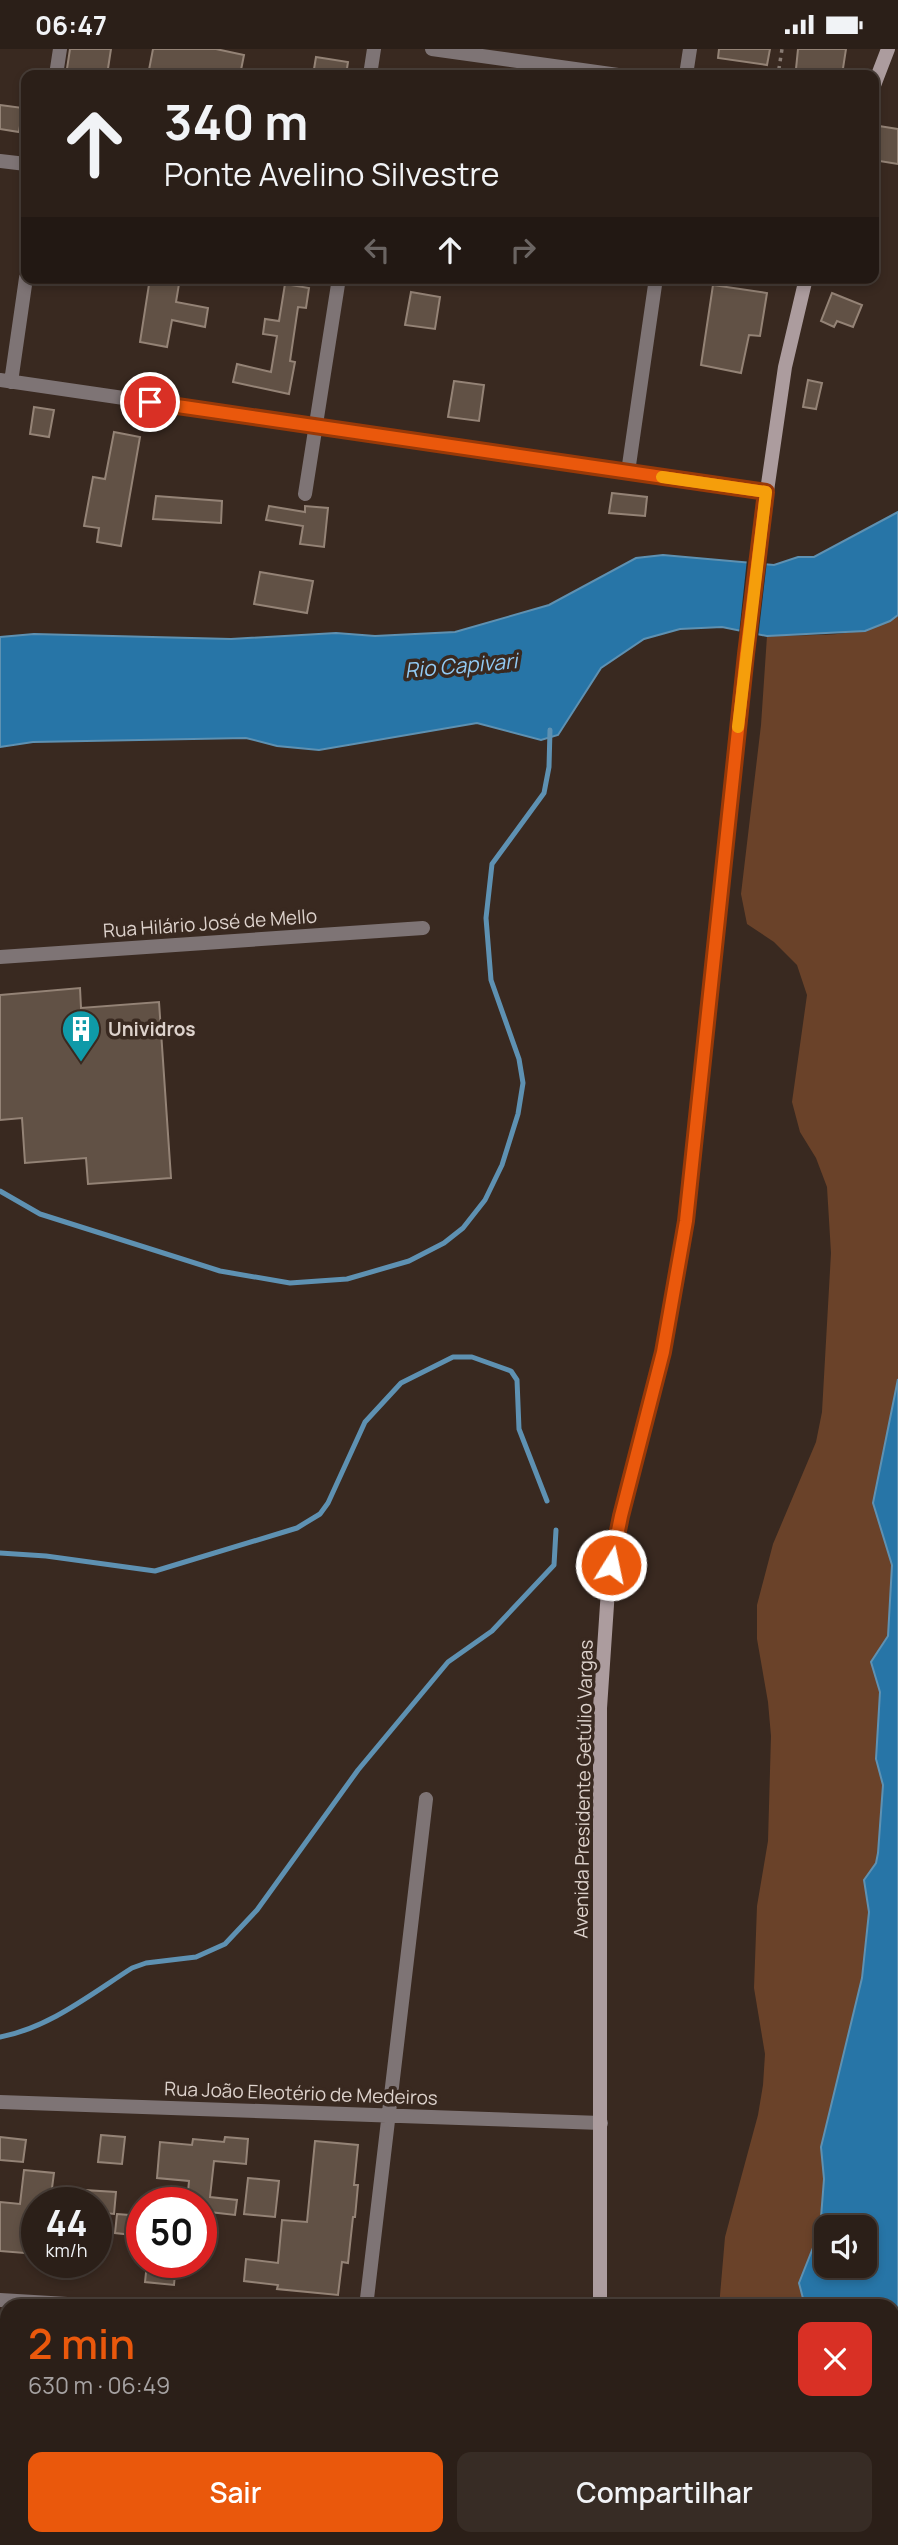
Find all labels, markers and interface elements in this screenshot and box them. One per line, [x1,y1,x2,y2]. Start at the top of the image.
text: 06:47 [35,7,107,43]
text: 340 m [164,88,308,155]
icon: ahead [49,98,140,189]
text: Ponte Avelino Silvestre [164,152,499,196]
icon: left [358,231,396,269]
icon: ahead [431,231,469,269]
icon: right [504,231,542,269]
pin [120,372,180,432]
icon: arrive [131,383,169,421]
water label: Rio Capivari [403,646,521,684]
street label: Rua Hilário José de Mello [102,903,318,943]
building icon: Unividros [60,1008,102,1063]
place label: Unividros [108,1016,196,1042]
position arrow [574,1528,648,1602]
street label: Avenida Presidente Getúlio Vargas [567,1639,599,1938]
street label: Rua João Eleotério de Medeiros [164,2075,438,2111]
speed limit sign: 50 [126,2187,217,2278]
text: 44 [45,2199,88,2247]
map controls [814,2215,877,2278]
button: sound [814,2215,877,2278]
text: km/h [46,2238,87,2262]
text: 2 min [28,2314,135,2372]
button: close [798,2322,872,2396]
text: 630 m · 06:49 [28,2369,170,2401]
button: Sair [28,2452,443,2532]
button: Compartilhar [457,2452,872,2532]

